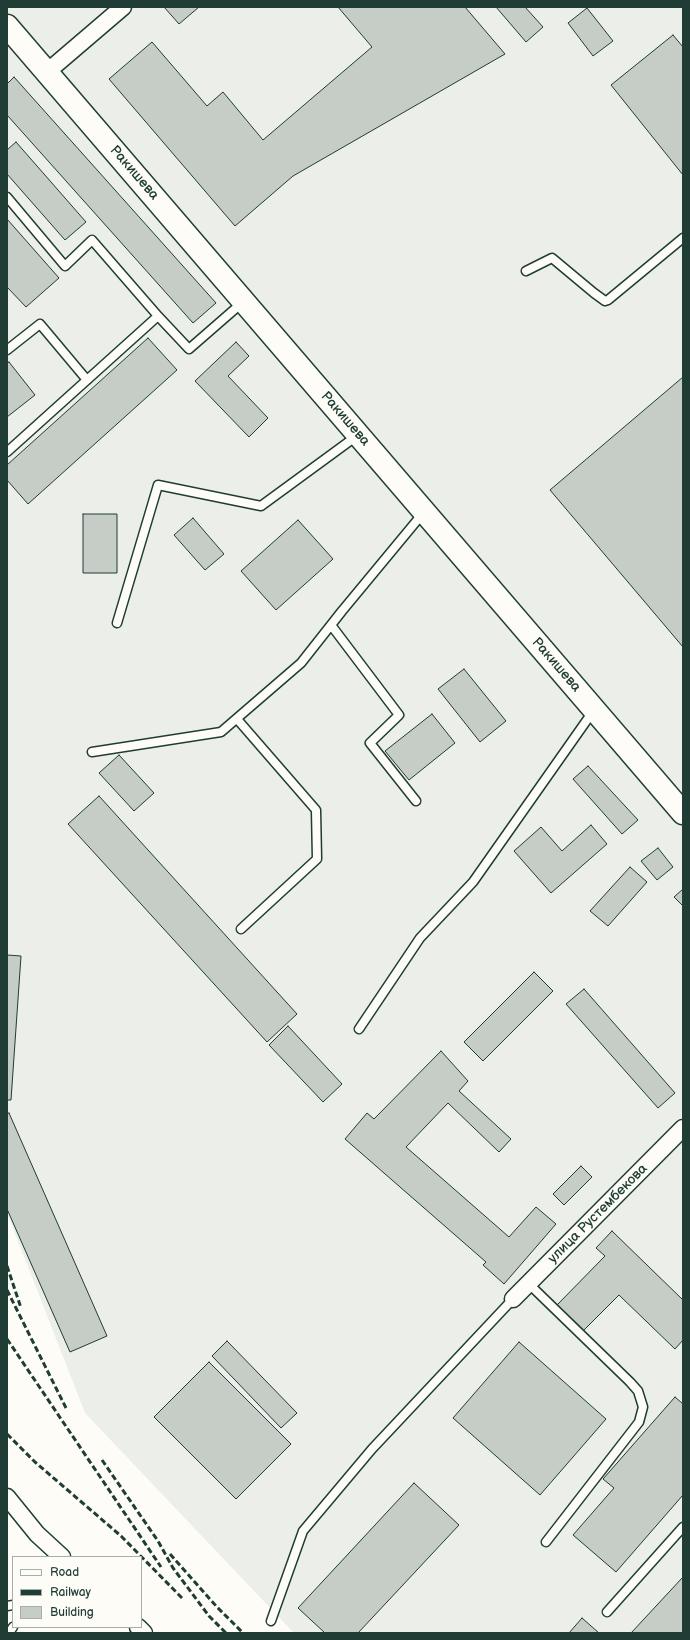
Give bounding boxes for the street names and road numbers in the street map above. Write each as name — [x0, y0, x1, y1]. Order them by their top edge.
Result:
street label: Ракишева — [106, 142, 162, 204]
street label: Ракишева — [317, 388, 373, 450]
street label: Ракишева — [528, 634, 584, 696]
street label: улица Рустембекова — [545, 1161, 651, 1267]

